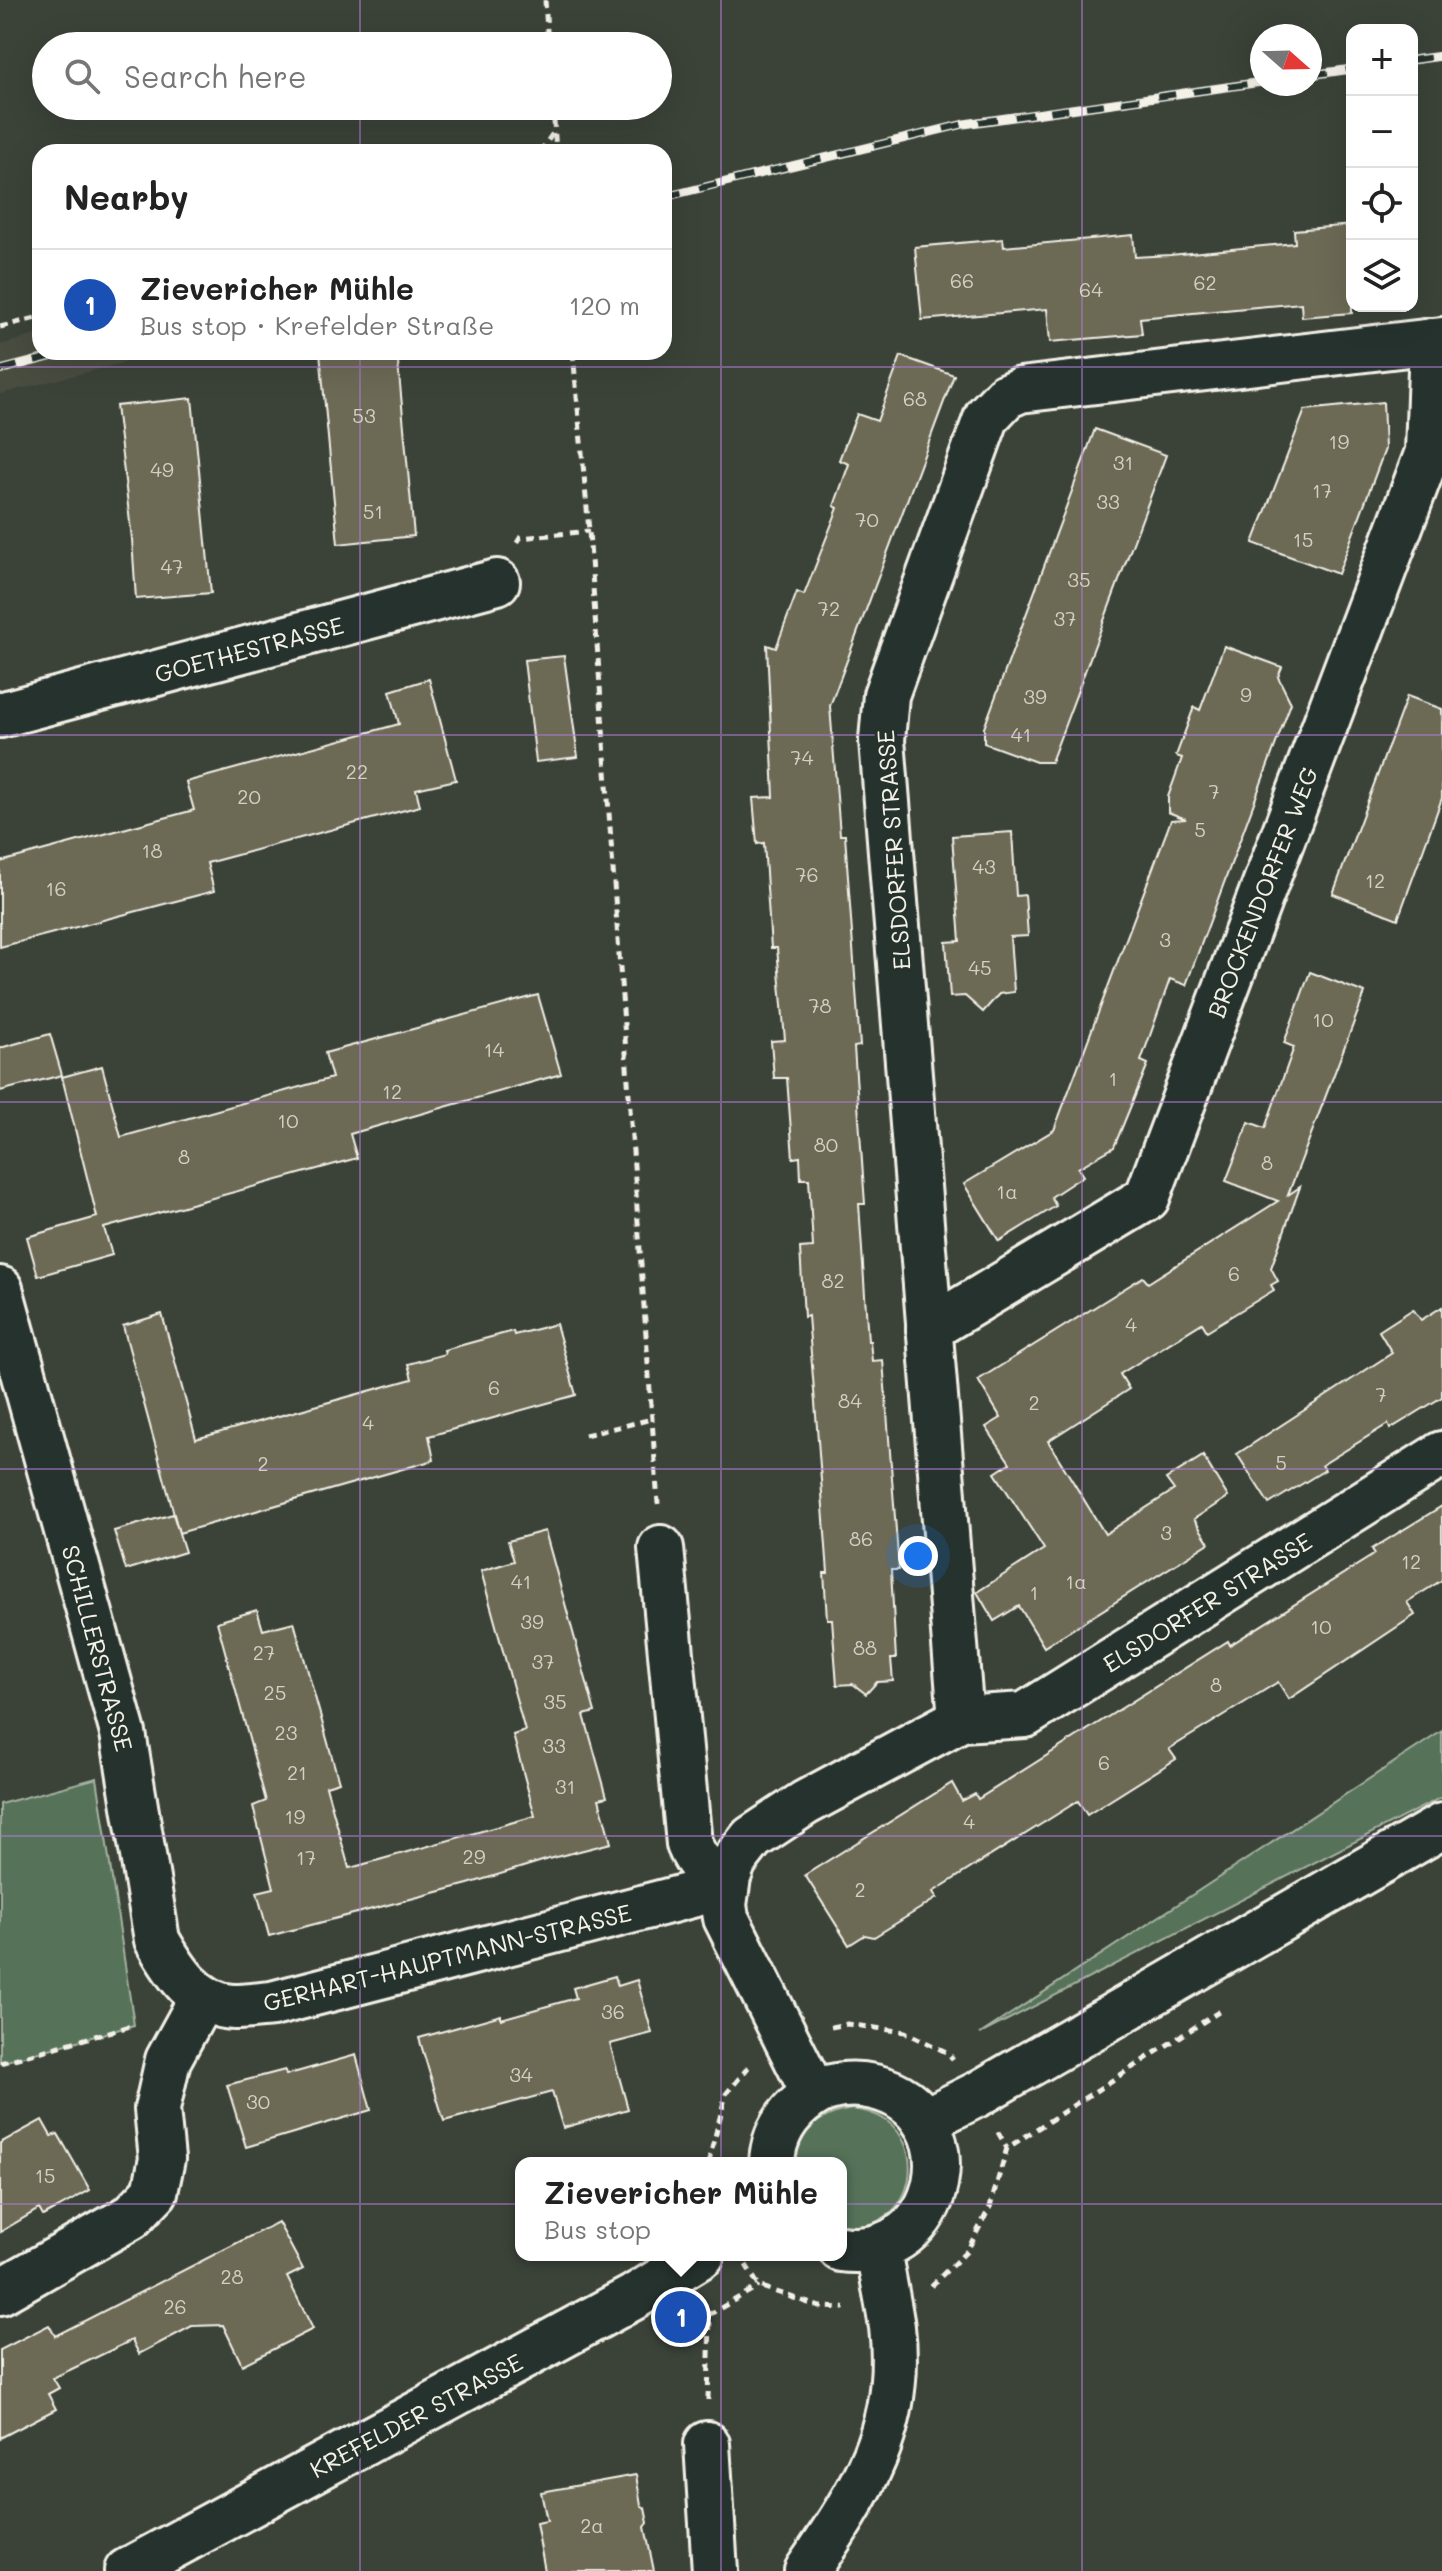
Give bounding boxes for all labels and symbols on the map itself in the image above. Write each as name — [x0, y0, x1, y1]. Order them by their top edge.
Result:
north arrow — [1250, 24, 1322, 96]
house number: 66 — [950, 267, 974, 293]
house number: 62 — [1193, 269, 1217, 295]
house number: 64 — [1079, 276, 1103, 302]
house number: 68 — [903, 385, 927, 411]
house number: 53 — [352, 402, 376, 428]
house number: 19 — [1329, 428, 1350, 454]
house number: 31 — [1113, 449, 1133, 475]
house number: 49 — [150, 456, 174, 482]
house number: 17 — [1312, 477, 1332, 503]
house number: 33 — [1096, 488, 1120, 514]
house number: 51 — [363, 498, 383, 524]
house number: 70 — [855, 506, 879, 532]
house number: 15 — [1293, 526, 1313, 552]
house number: 47 — [161, 553, 183, 579]
house number: 35 — [1067, 566, 1091, 592]
house number: 72 — [818, 595, 840, 621]
house number: 37 — [1054, 605, 1076, 631]
street label: GOETHESTRASSE — [151, 609, 347, 689]
house number: 9 — [1240, 681, 1252, 707]
house number: 39 — [1023, 683, 1047, 709]
house number: 41 — [1011, 721, 1031, 747]
street label: ELSDORFER STRASSE — [869, 729, 917, 971]
house number: 74 — [791, 744, 814, 770]
house number: 22 — [346, 758, 368, 784]
street label: BROCKENDORFER WEG — [1200, 762, 1324, 1022]
house number: 7 — [1208, 778, 1220, 804]
house number: 20 — [237, 783, 261, 809]
house number: 5 — [1194, 816, 1206, 842]
house number: 18 — [141, 837, 163, 863]
house number: 43 — [972, 853, 996, 879]
house number: 76 — [795, 861, 819, 887]
house number: 12 — [1365, 867, 1385, 893]
house number: 16 — [45, 875, 67, 901]
house number: 3 — [1159, 926, 1171, 952]
house number: 45 — [968, 954, 992, 980]
house number: 78 — [808, 992, 832, 1018]
house number: 10 — [1312, 1006, 1334, 1032]
house number: 14 — [484, 1036, 505, 1062]
house number: 1 — [1109, 1065, 1117, 1091]
house number: 12 — [382, 1078, 402, 1104]
house number: 10 — [277, 1107, 299, 1133]
house number: 80 — [814, 1131, 838, 1157]
house number: 8 — [178, 1143, 190, 1169]
house number: 8 — [1261, 1149, 1273, 1175]
house number: 1a — [996, 1178, 1018, 1204]
house number: 6 — [1228, 1260, 1240, 1286]
house number: 82 — [821, 1267, 845, 1293]
house number: 4 — [1125, 1311, 1137, 1337]
house number: 6 — [488, 1374, 500, 1400]
house number: 7 — [1375, 1381, 1387, 1407]
house number: 84 — [838, 1387, 862, 1413]
house number: 2 — [1028, 1389, 1040, 1415]
house number: 4 — [362, 1409, 374, 1435]
house number: 5 — [1275, 1449, 1287, 1475]
house number: 2 — [257, 1450, 269, 1476]
house number: 3 — [1160, 1519, 1172, 1545]
house number: 86 — [849, 1525, 873, 1551]
street label: ELSDORFER STRASSE — [1097, 1525, 1317, 1679]
your location — [898, 1536, 938, 1576]
street label: SCHILLERSTRASSE — [56, 1541, 140, 1755]
house number: 12 — [1401, 1548, 1421, 1574]
house number: 41 — [511, 1568, 531, 1594]
house number: 1a — [1065, 1568, 1087, 1594]
house number: 1 — [1030, 1579, 1038, 1605]
house number: 39 — [520, 1608, 544, 1634]
house number: 10 — [1310, 1613, 1332, 1639]
house number: 88 — [853, 1634, 877, 1660]
house number: 27 — [253, 1639, 275, 1665]
house number: 37 — [532, 1648, 554, 1674]
house number: 8 — [1210, 1671, 1222, 1697]
house number: 25 — [264, 1679, 286, 1705]
house number: 35 — [543, 1688, 567, 1714]
house number: 23 — [275, 1719, 297, 1745]
house number: 33 — [542, 1732, 566, 1758]
house number: 6 — [1098, 1749, 1110, 1775]
house number: 21 — [287, 1759, 307, 1785]
house number: 31 — [555, 1773, 575, 1799]
house number: 19 — [285, 1803, 306, 1829]
house number: 4 — [963, 1808, 975, 1834]
house number: 29 — [463, 1843, 486, 1869]
house number: 17 — [296, 1844, 316, 1870]
house number: 2 — [854, 1876, 866, 1902]
street label: GERHART-HAUPTMANN-STRASSE — [260, 1896, 634, 2018]
house number: 36 — [601, 1998, 625, 2024]
house number: 34 — [509, 2061, 533, 2087]
house number: 30 — [246, 2088, 270, 2114]
house number: 15 — [35, 2162, 55, 2188]
house number: 28 — [220, 2263, 244, 2289]
pin: 1 — [655, 2287, 707, 2347]
house number: 26 — [163, 2293, 187, 2319]
street label: KREFELDER STRASSE — [304, 2346, 528, 2484]
house number: 2a — [580, 2512, 604, 2538]

